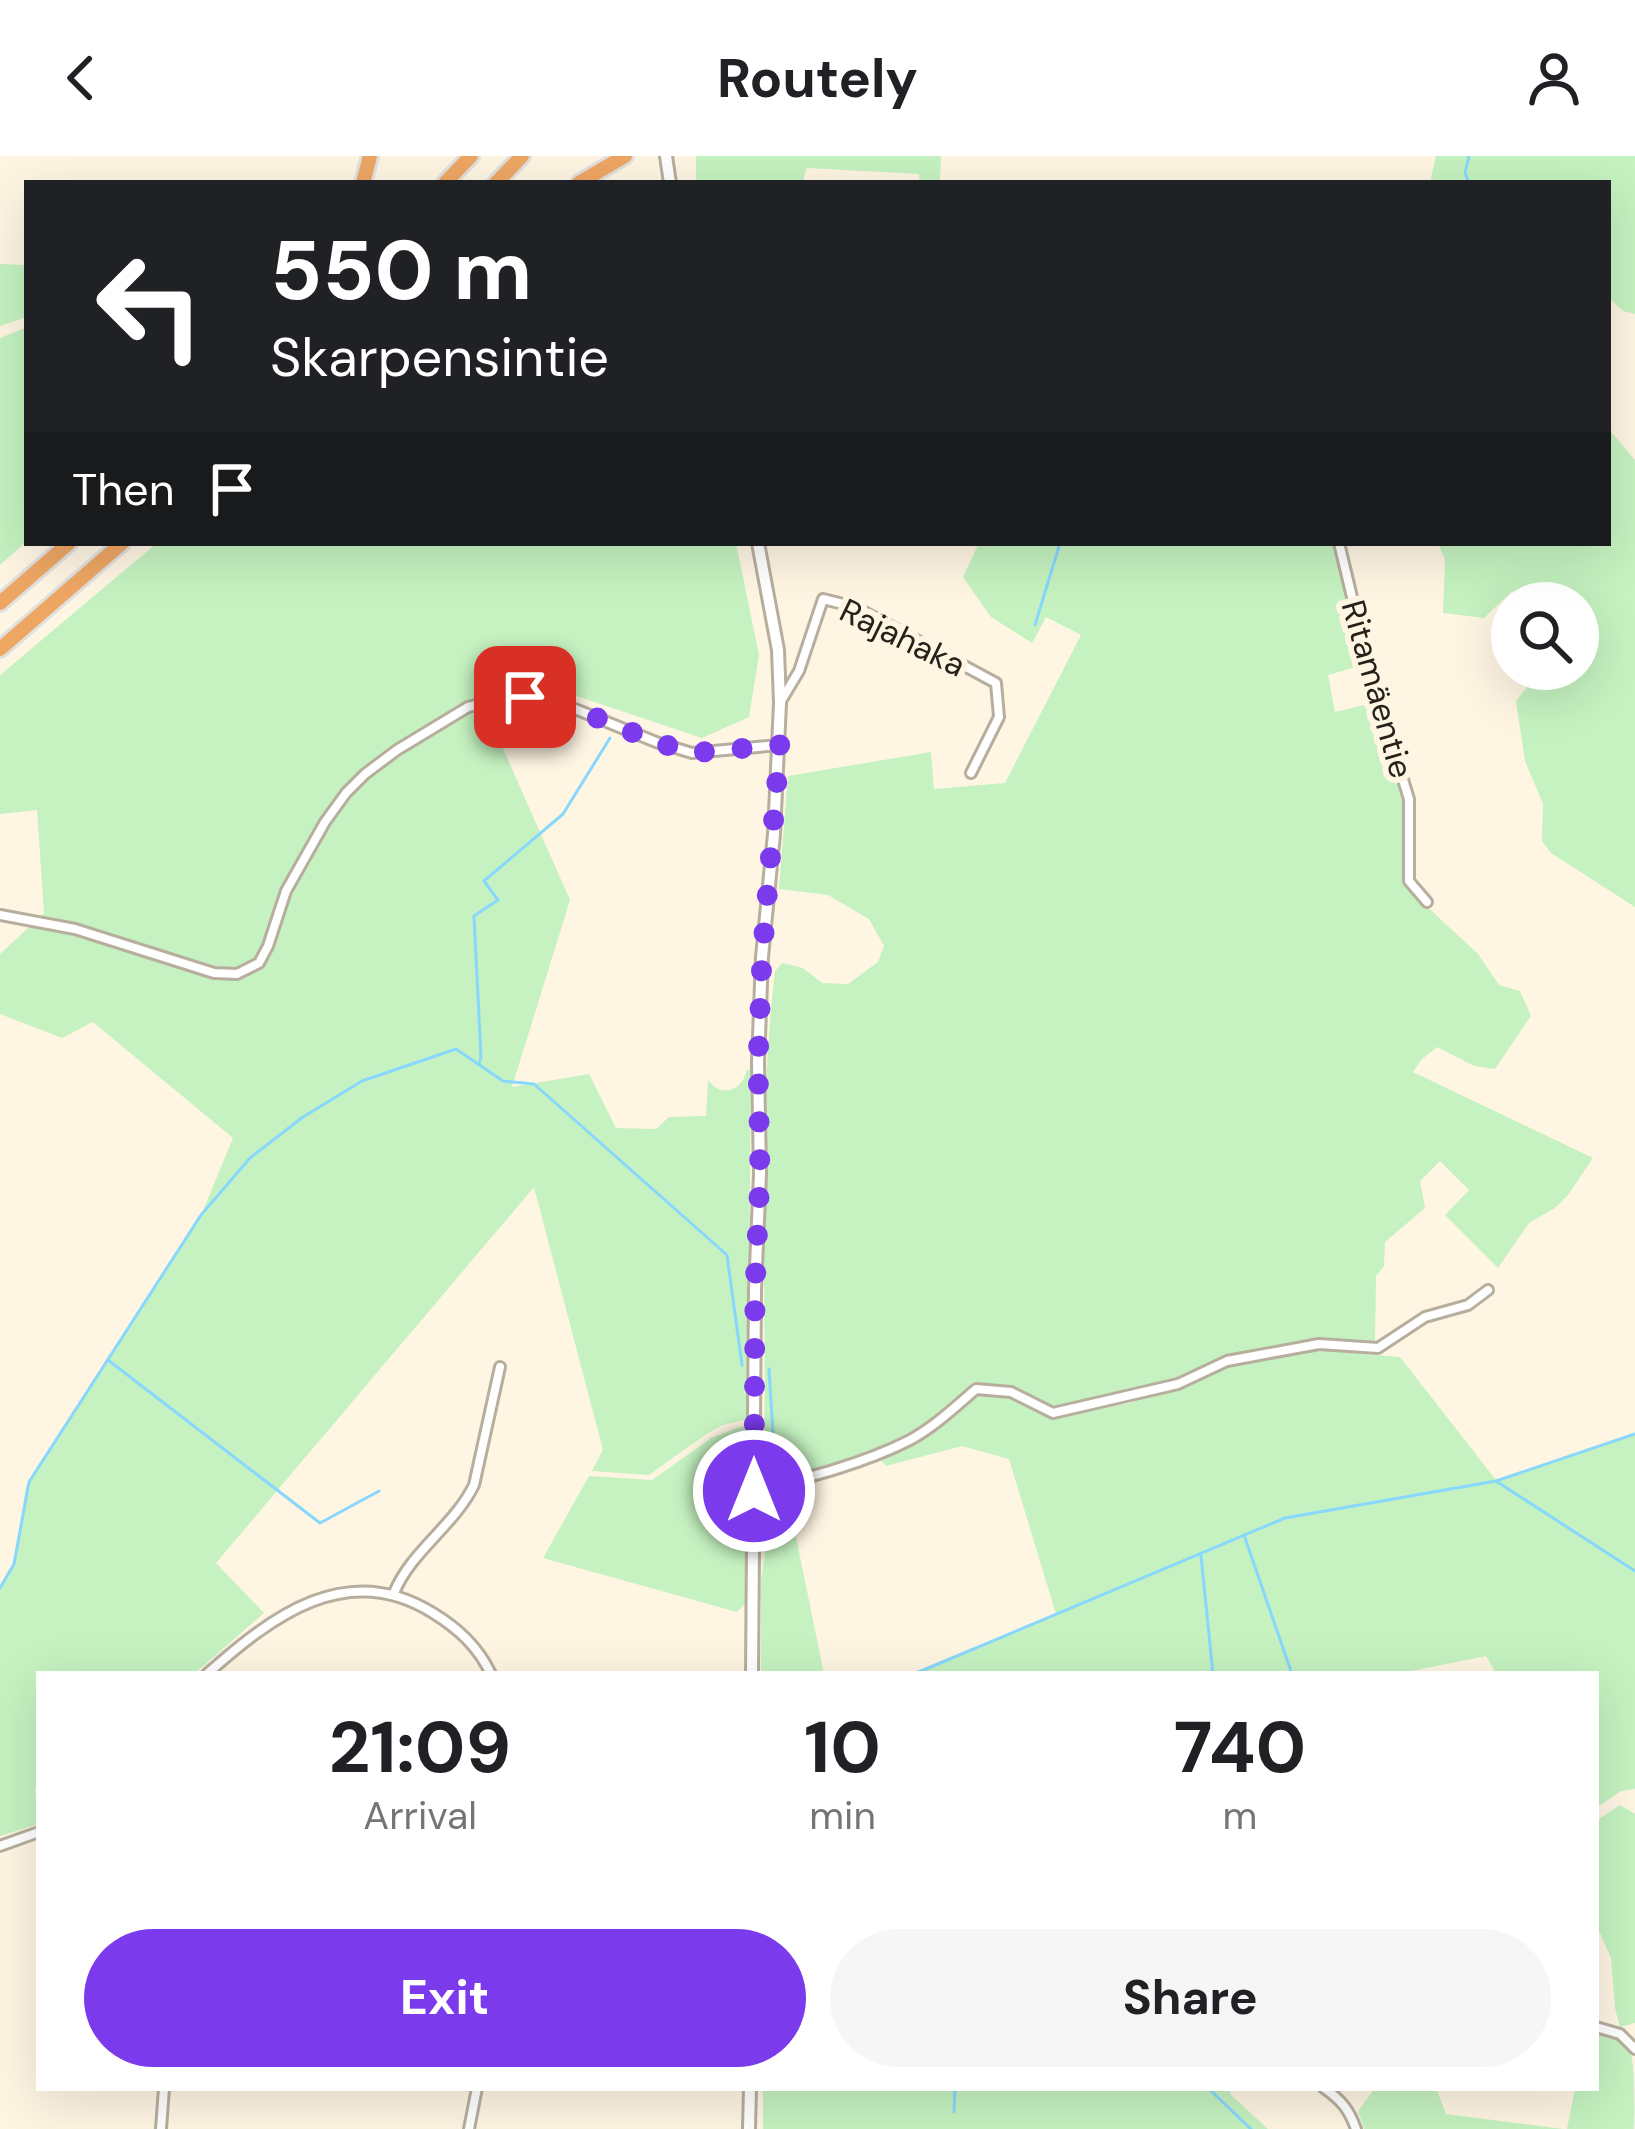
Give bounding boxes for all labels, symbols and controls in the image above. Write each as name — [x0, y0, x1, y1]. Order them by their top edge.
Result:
text: Routely — [717, 43, 918, 114]
icon: back — [48, 45, 114, 111]
icon: person — [1521, 45, 1587, 111]
text: 550 m — [270, 216, 532, 325]
icon: left — [72, 228, 228, 384]
text: Skarpensintie — [270, 322, 609, 393]
icon: arrive — [199, 456, 265, 522]
text: Then — [72, 460, 175, 519]
map controls — [1491, 582, 1599, 690]
button: search — [1491, 582, 1599, 690]
street label: Rajahaka — [833, 589, 973, 686]
street label: Ritamäentie — [1332, 595, 1423, 783]
pin — [474, 646, 576, 748]
icon: arrive — [492, 664, 558, 730]
position arrow — [691, 1428, 817, 1554]
text: 21:09 — [329, 1701, 511, 1794]
text: 10 — [804, 1701, 881, 1794]
text: 740 — [1174, 1701, 1306, 1794]
text: Arrival — [363, 1790, 477, 1841]
text: min — [809, 1790, 876, 1841]
text: m — [1223, 1790, 1257, 1841]
button: Exit — [84, 1929, 806, 2067]
button: Share — [830, 1929, 1551, 2067]

